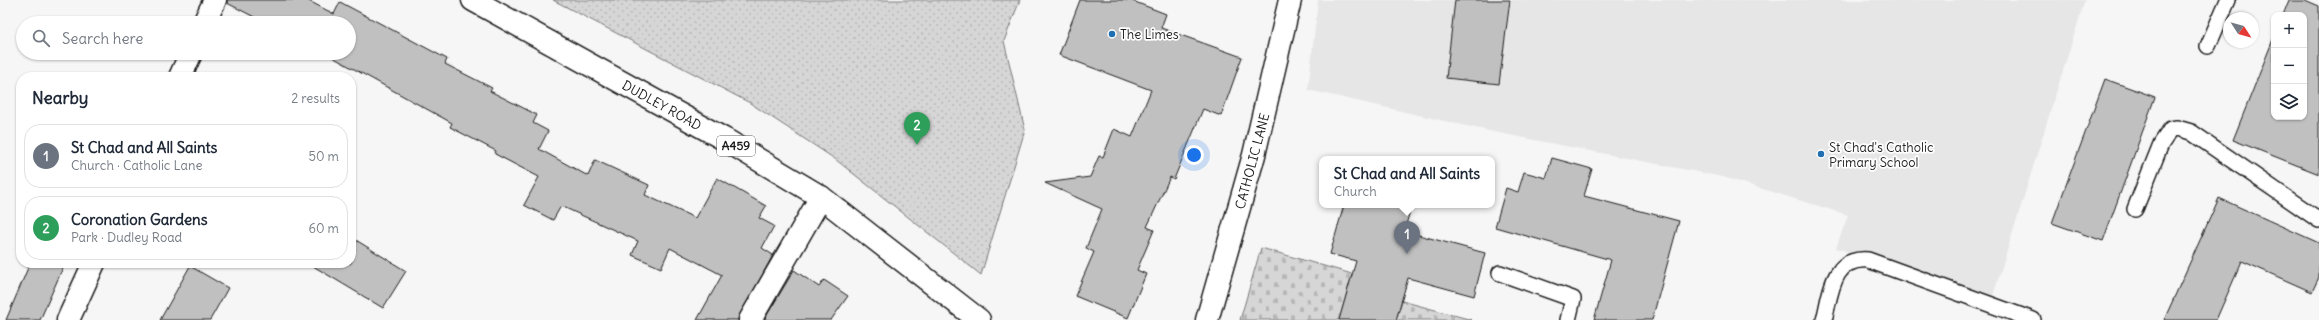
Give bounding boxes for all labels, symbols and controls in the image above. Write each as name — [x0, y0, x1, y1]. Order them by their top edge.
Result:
north arrow — [2223, 12, 2259, 48]
map controls — [2271, 12, 2307, 120]
button: + — [2271, 12, 2307, 48]
search box — [16, 16, 356, 60]
place label: The Limes — [1120, 26, 1179, 43]
icon: search — [30, 27, 52, 49]
text: Search here — [62, 29, 143, 48]
marker: The Limes — [1107, 29, 1117, 39]
button: − — [2271, 48, 2307, 84]
street label: DUDLEY ROAD — [619, 77, 704, 134]
button: layers — [2271, 84, 2307, 120]
text: Nearby — [32, 87, 88, 109]
text: 2 results — [291, 90, 340, 107]
street label: CATHOLIC LANE — [1231, 111, 1274, 211]
pin: 2 — [904, 112, 930, 145]
road number: A459 — [717, 136, 755, 156]
text: St Chad and All Saints — [71, 138, 217, 157]
place label: St Chad's Catholic Primary School — [1829, 139, 1934, 171]
your location — [1184, 145, 1204, 165]
text: 1 — [43, 148, 49, 165]
text: 50 m — [308, 148, 339, 165]
marker: St Chad's Catholic Primary School — [1816, 149, 1826, 159]
popup — [1319, 156, 1495, 208]
text: Church · Catholic Lane — [71, 157, 203, 174]
text: St Chad and All Saints — [1334, 164, 1480, 183]
text: Church — [1334, 183, 1377, 200]
text: Coronation Gardens — [71, 210, 208, 229]
text: 2 — [42, 220, 50, 237]
text: 60 m — [308, 220, 339, 237]
pin: 1 — [1394, 221, 1420, 254]
text: Park · Dudley Road — [71, 229, 182, 246]

